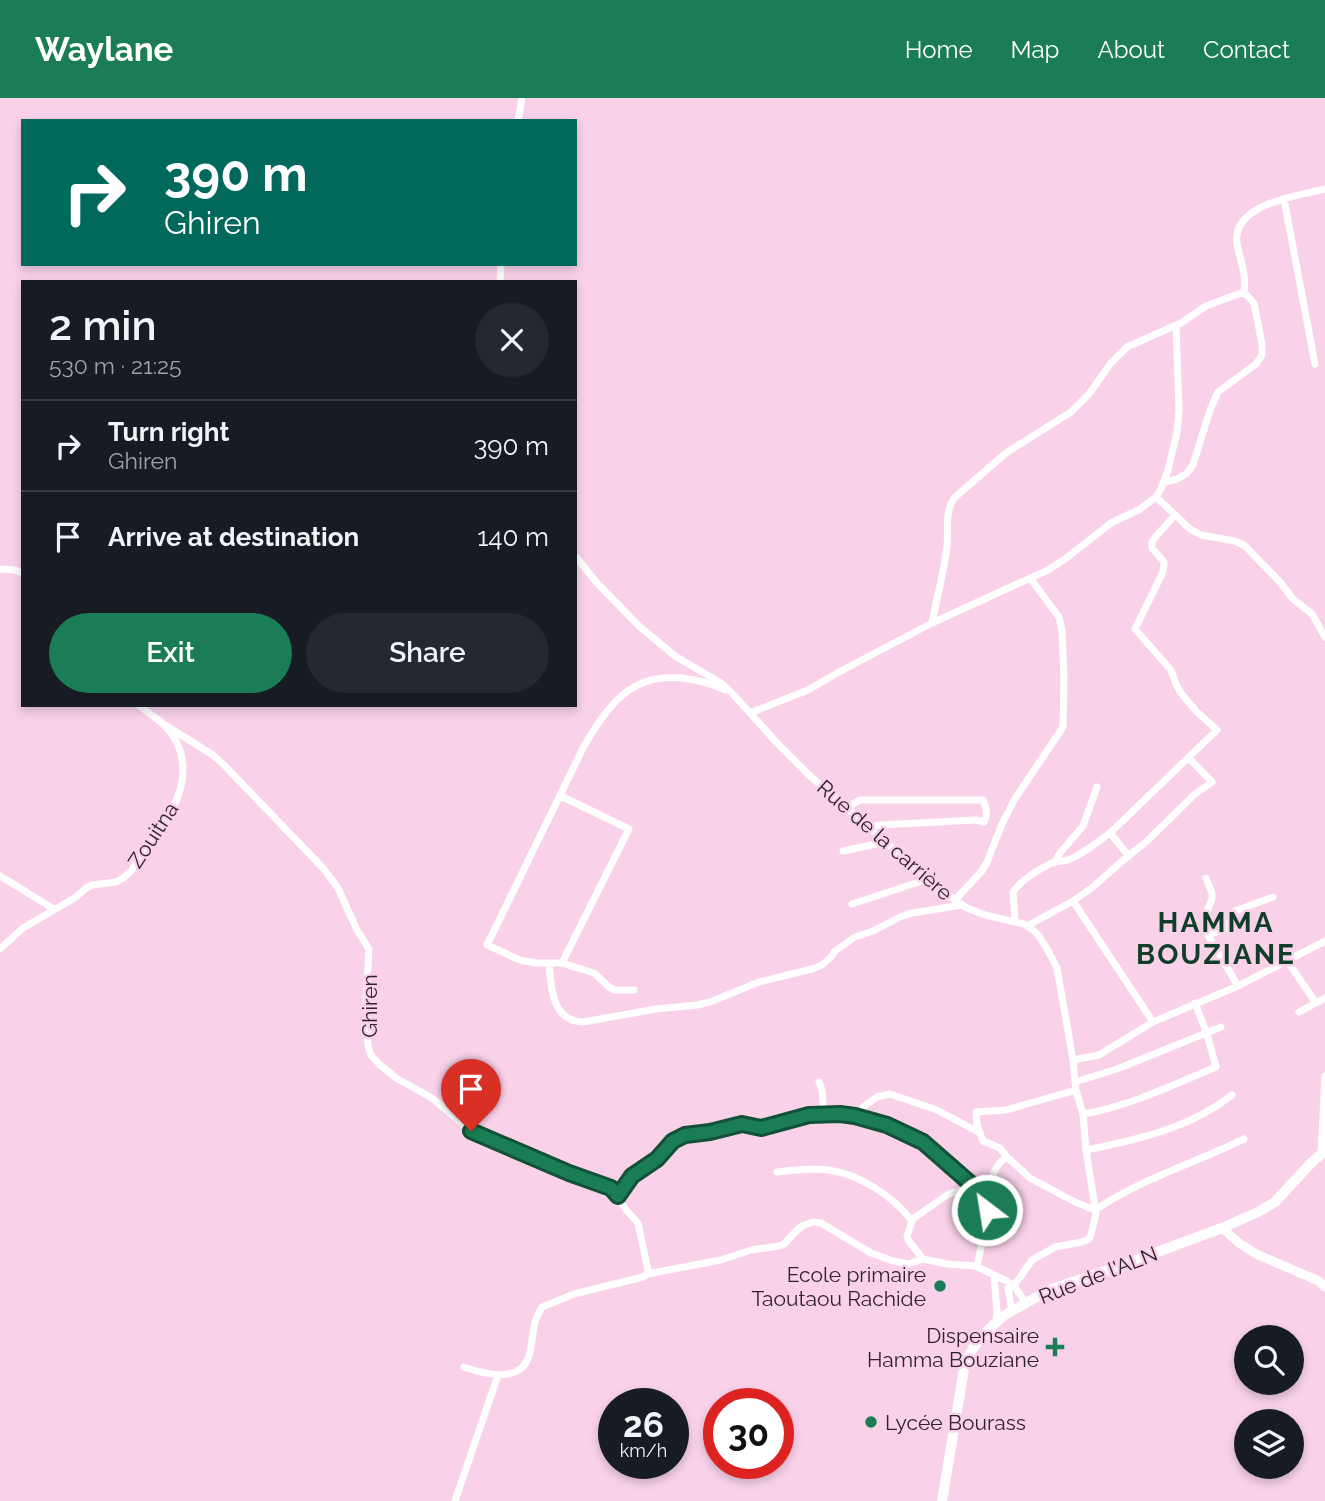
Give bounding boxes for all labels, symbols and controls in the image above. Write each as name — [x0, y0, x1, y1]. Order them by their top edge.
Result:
text: Waylane — [35, 30, 173, 69]
text: Home — [905, 35, 973, 64]
text: Map — [1011, 35, 1059, 64]
text: About — [1097, 35, 1165, 64]
text: Contact — [1203, 35, 1290, 64]
text: 390 m — [164, 145, 308, 202]
icon: right — [49, 147, 140, 238]
text: Ghiren — [164, 204, 261, 241]
text: 2 min — [49, 301, 157, 350]
button: close — [475, 303, 549, 377]
text: 530 m · 21:25 — [49, 352, 182, 379]
text: Turn right — [108, 417, 229, 447]
icon: right — [49, 427, 87, 465]
text: 390 m — [473, 431, 549, 461]
text: Ghiren — [108, 447, 178, 474]
icon: arrive — [49, 518, 87, 556]
text: Arrive at destination — [108, 522, 359, 552]
text: 140 m — [477, 522, 549, 552]
button: Exit — [49, 613, 292, 693]
button: Share — [306, 613, 549, 693]
street label: Rue de la carrière — [812, 774, 958, 906]
street label: Zouitna — [123, 798, 183, 872]
district label: HAMMA BOUZIANE — [1136, 906, 1296, 971]
street label: Ghiren — [357, 974, 382, 1038]
pin — [441, 1059, 501, 1131]
icon: arrive — [452, 1070, 490, 1108]
position arrow — [950, 1173, 1024, 1247]
street label: Rue de l'ALN — [1035, 1241, 1161, 1309]
place label: Ecole primaire Taoutaou Rachide — [751, 1262, 926, 1311]
marker: Ecole primaire Taoutaou Rachide — [932, 1278, 948, 1294]
place label: Dispensaire Hamma Bouziane — [867, 1323, 1039, 1372]
map controls — [1234, 1325, 1304, 1479]
button: search — [1234, 1325, 1304, 1395]
marker: Dispensaire Hamma Bouziane — [1045, 1337, 1065, 1357]
speed limit sign: 30 — [703, 1388, 794, 1479]
text: 26 — [623, 1404, 664, 1445]
button: layers — [1234, 1409, 1304, 1479]
place label: Lycée Bourass — [885, 1410, 1026, 1435]
marker: Lycée Bourass — [863, 1414, 879, 1430]
text: km/h — [620, 1440, 667, 1461]

